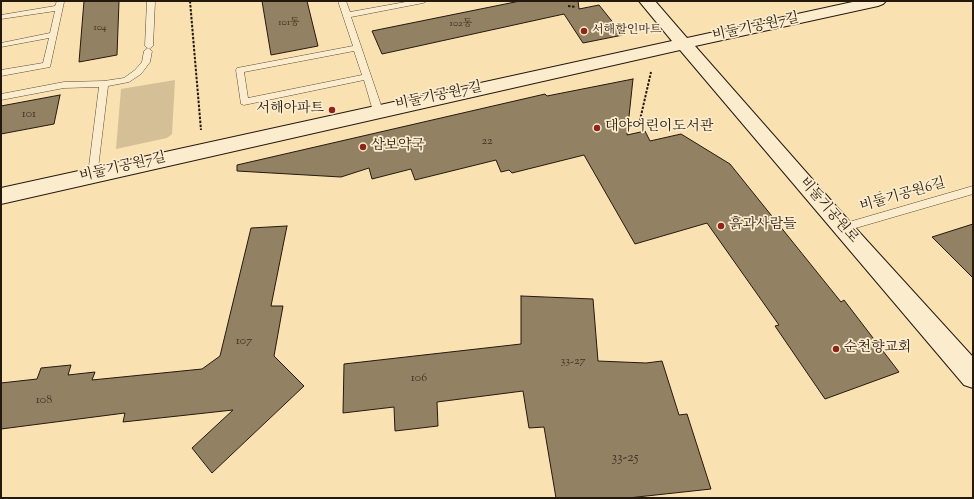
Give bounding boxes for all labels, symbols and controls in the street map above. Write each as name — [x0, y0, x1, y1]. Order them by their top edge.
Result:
street label: 비둘기공원7길 — [711, 11, 801, 45]
house number: 101동 — [278, 17, 300, 29]
house number: 102동 — [450, 18, 472, 30]
house number: 104 — [93, 22, 107, 34]
place label: 서해할인마트 — [592, 24, 662, 38]
marker: 서해할인마트 — [579, 26, 589, 36]
street label: 비둘기공원7길 — [394, 80, 484, 114]
place label: 서해아파트 — [256, 102, 324, 118]
marker: 서해아파트 — [327, 105, 337, 115]
house number: 101 — [22, 108, 36, 122]
place label: 대야어린이도서관 — [605, 120, 713, 136]
marker: 대야어린이도서관 — [592, 123, 602, 133]
house number: 22 — [481, 135, 493, 149]
place label: 삼보약국 — [371, 139, 425, 155]
marker: 삼보약국 — [358, 142, 368, 152]
street label: 비둘기공원7길 — [78, 150, 168, 186]
street label: 비둘기공원로 — [795, 175, 861, 247]
street label: 비둘기공원6길 — [858, 176, 948, 216]
place label: 흙과사람들 — [729, 218, 797, 234]
marker: 흙과사람들 — [716, 221, 726, 231]
house number: 107 — [236, 335, 252, 349]
place label: 순천향교회 — [844, 341, 912, 357]
marker: 순천향교회 — [831, 344, 841, 354]
house number: 33-27 — [560, 355, 586, 369]
house number: 106 — [411, 372, 427, 386]
house number: 108 — [36, 394, 52, 408]
house number: 33-25 — [611, 451, 639, 467]

